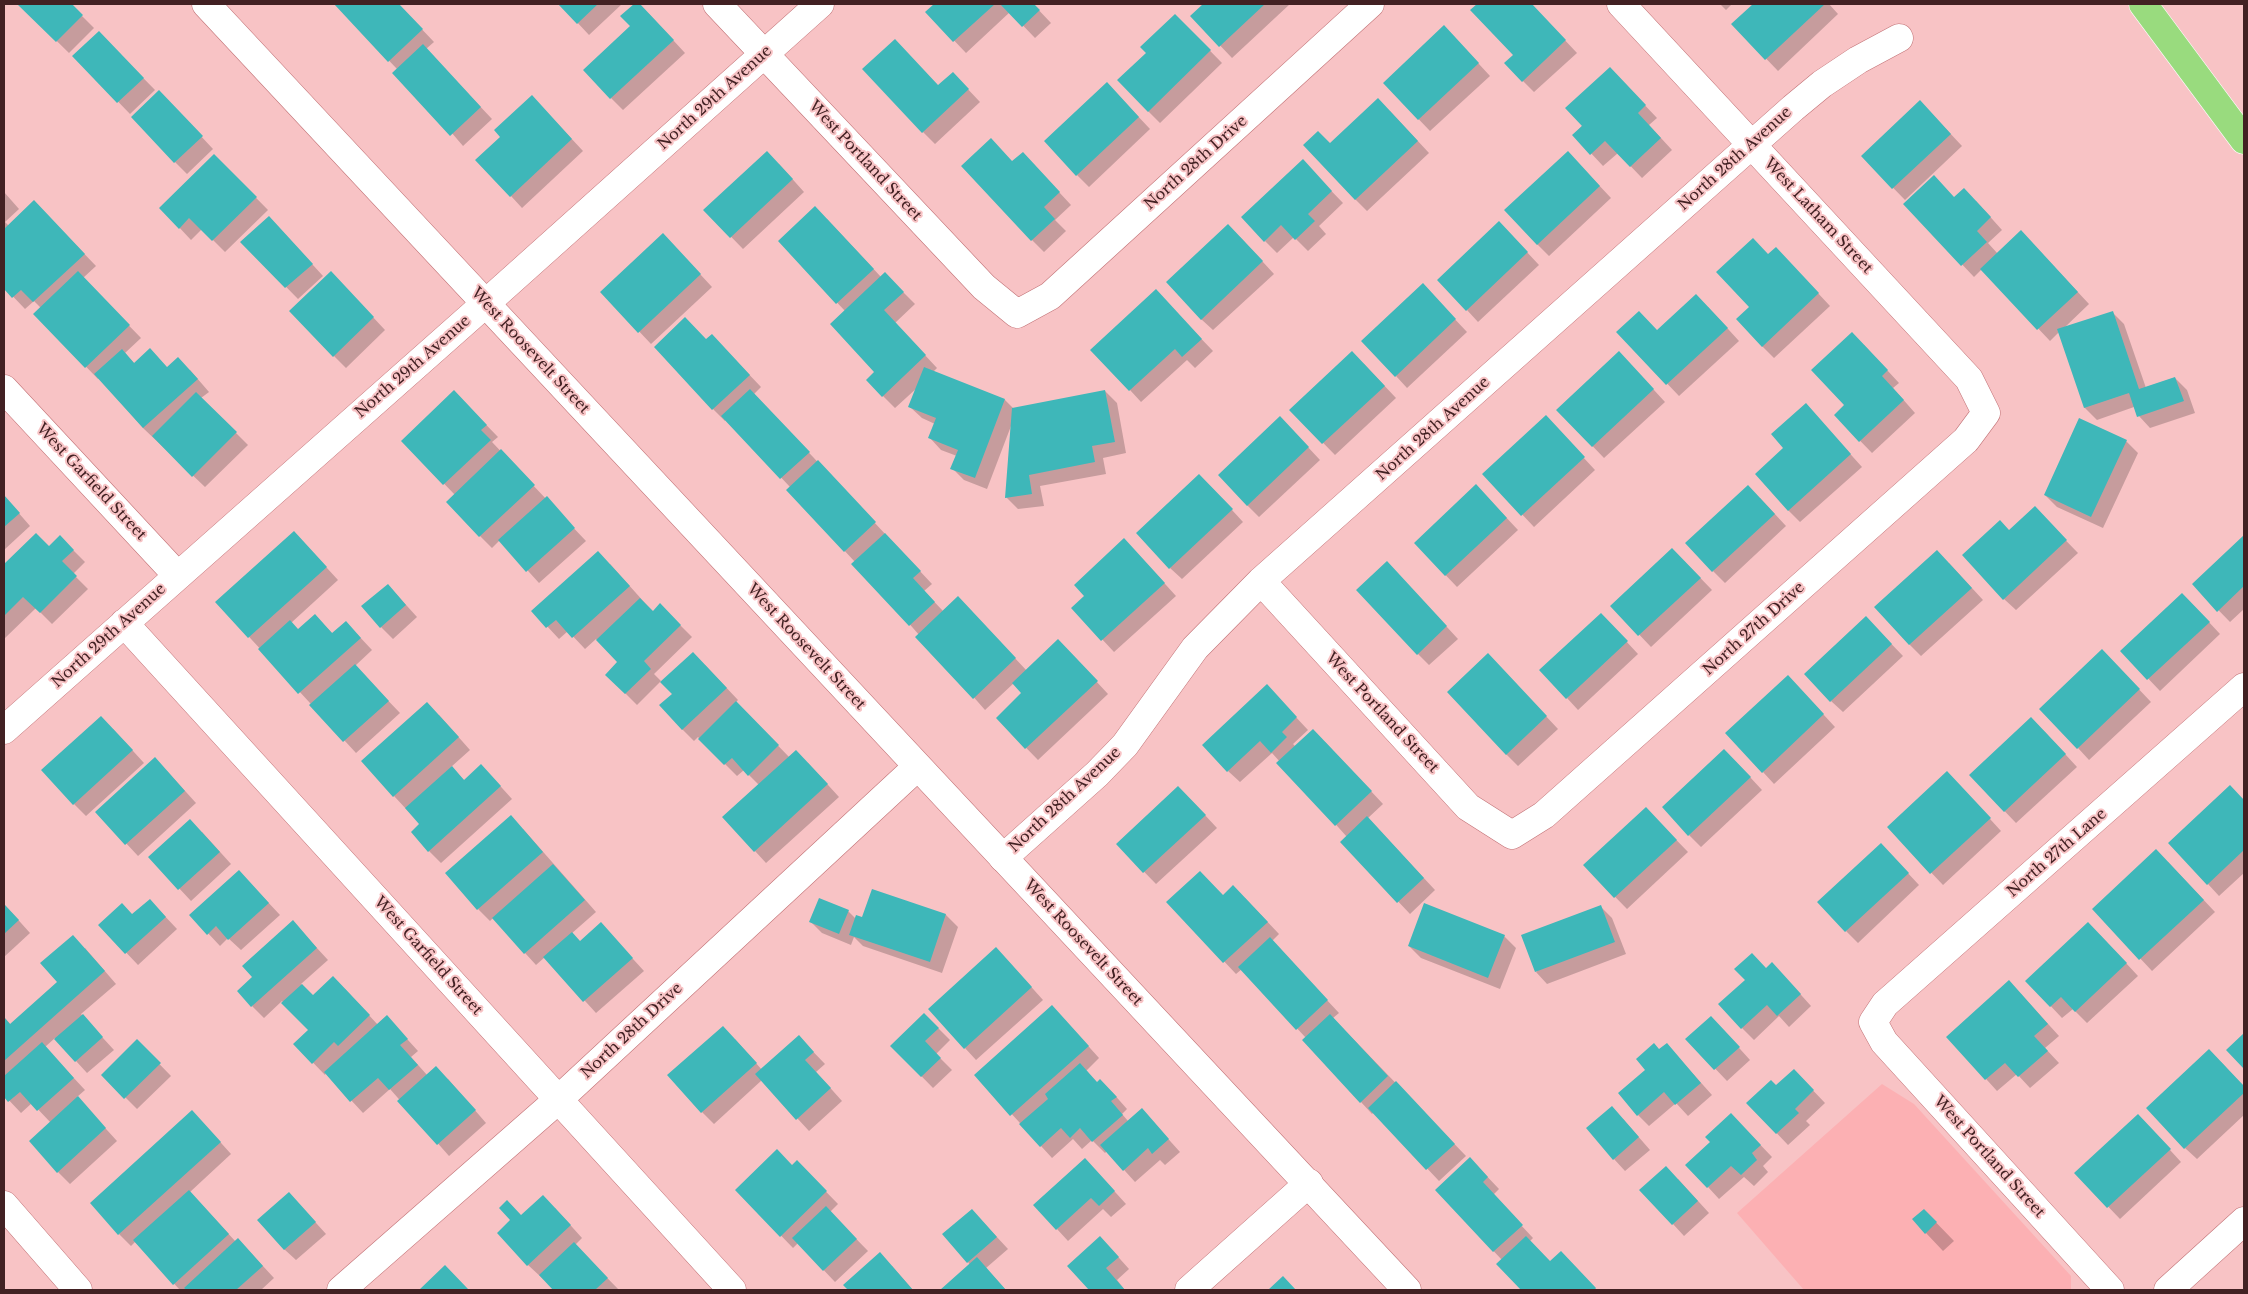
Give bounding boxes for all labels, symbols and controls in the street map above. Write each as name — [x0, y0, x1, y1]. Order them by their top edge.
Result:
street label: North 29th Avenue — [654, 42, 776, 154]
street label: West Portland Street — [805, 97, 925, 225]
street label: North 28th Avenue — [1675, 103, 1795, 215]
street label: North 28th Drive — [1141, 112, 1251, 214]
street label: West Latham Street — [1760, 155, 1876, 277]
street label: West Roosevelt Street — [467, 284, 593, 418]
street label: North 29th Avenue — [352, 312, 474, 422]
street label: North 28th Avenue — [1373, 373, 1493, 485]
street label: West Garfield Street — [32, 420, 150, 544]
street label: North 27th Drive — [1700, 579, 1808, 679]
street label: North 29th Avenue — [48, 580, 170, 692]
street label: West Roosevelt Street — [743, 580, 869, 714]
street label: West Portland Street — [1322, 649, 1442, 777]
street label: North 28th Avenue — [1005, 744, 1125, 856]
street label: North 27th Lane — [2004, 805, 2110, 901]
street label: West Roosevelt Street — [1020, 876, 1146, 1010]
street label: West Garfield Street — [370, 893, 486, 1019]
street label: North 28th Drive — [578, 979, 686, 1083]
street label: West Portland Street — [1930, 1092, 2048, 1222]

